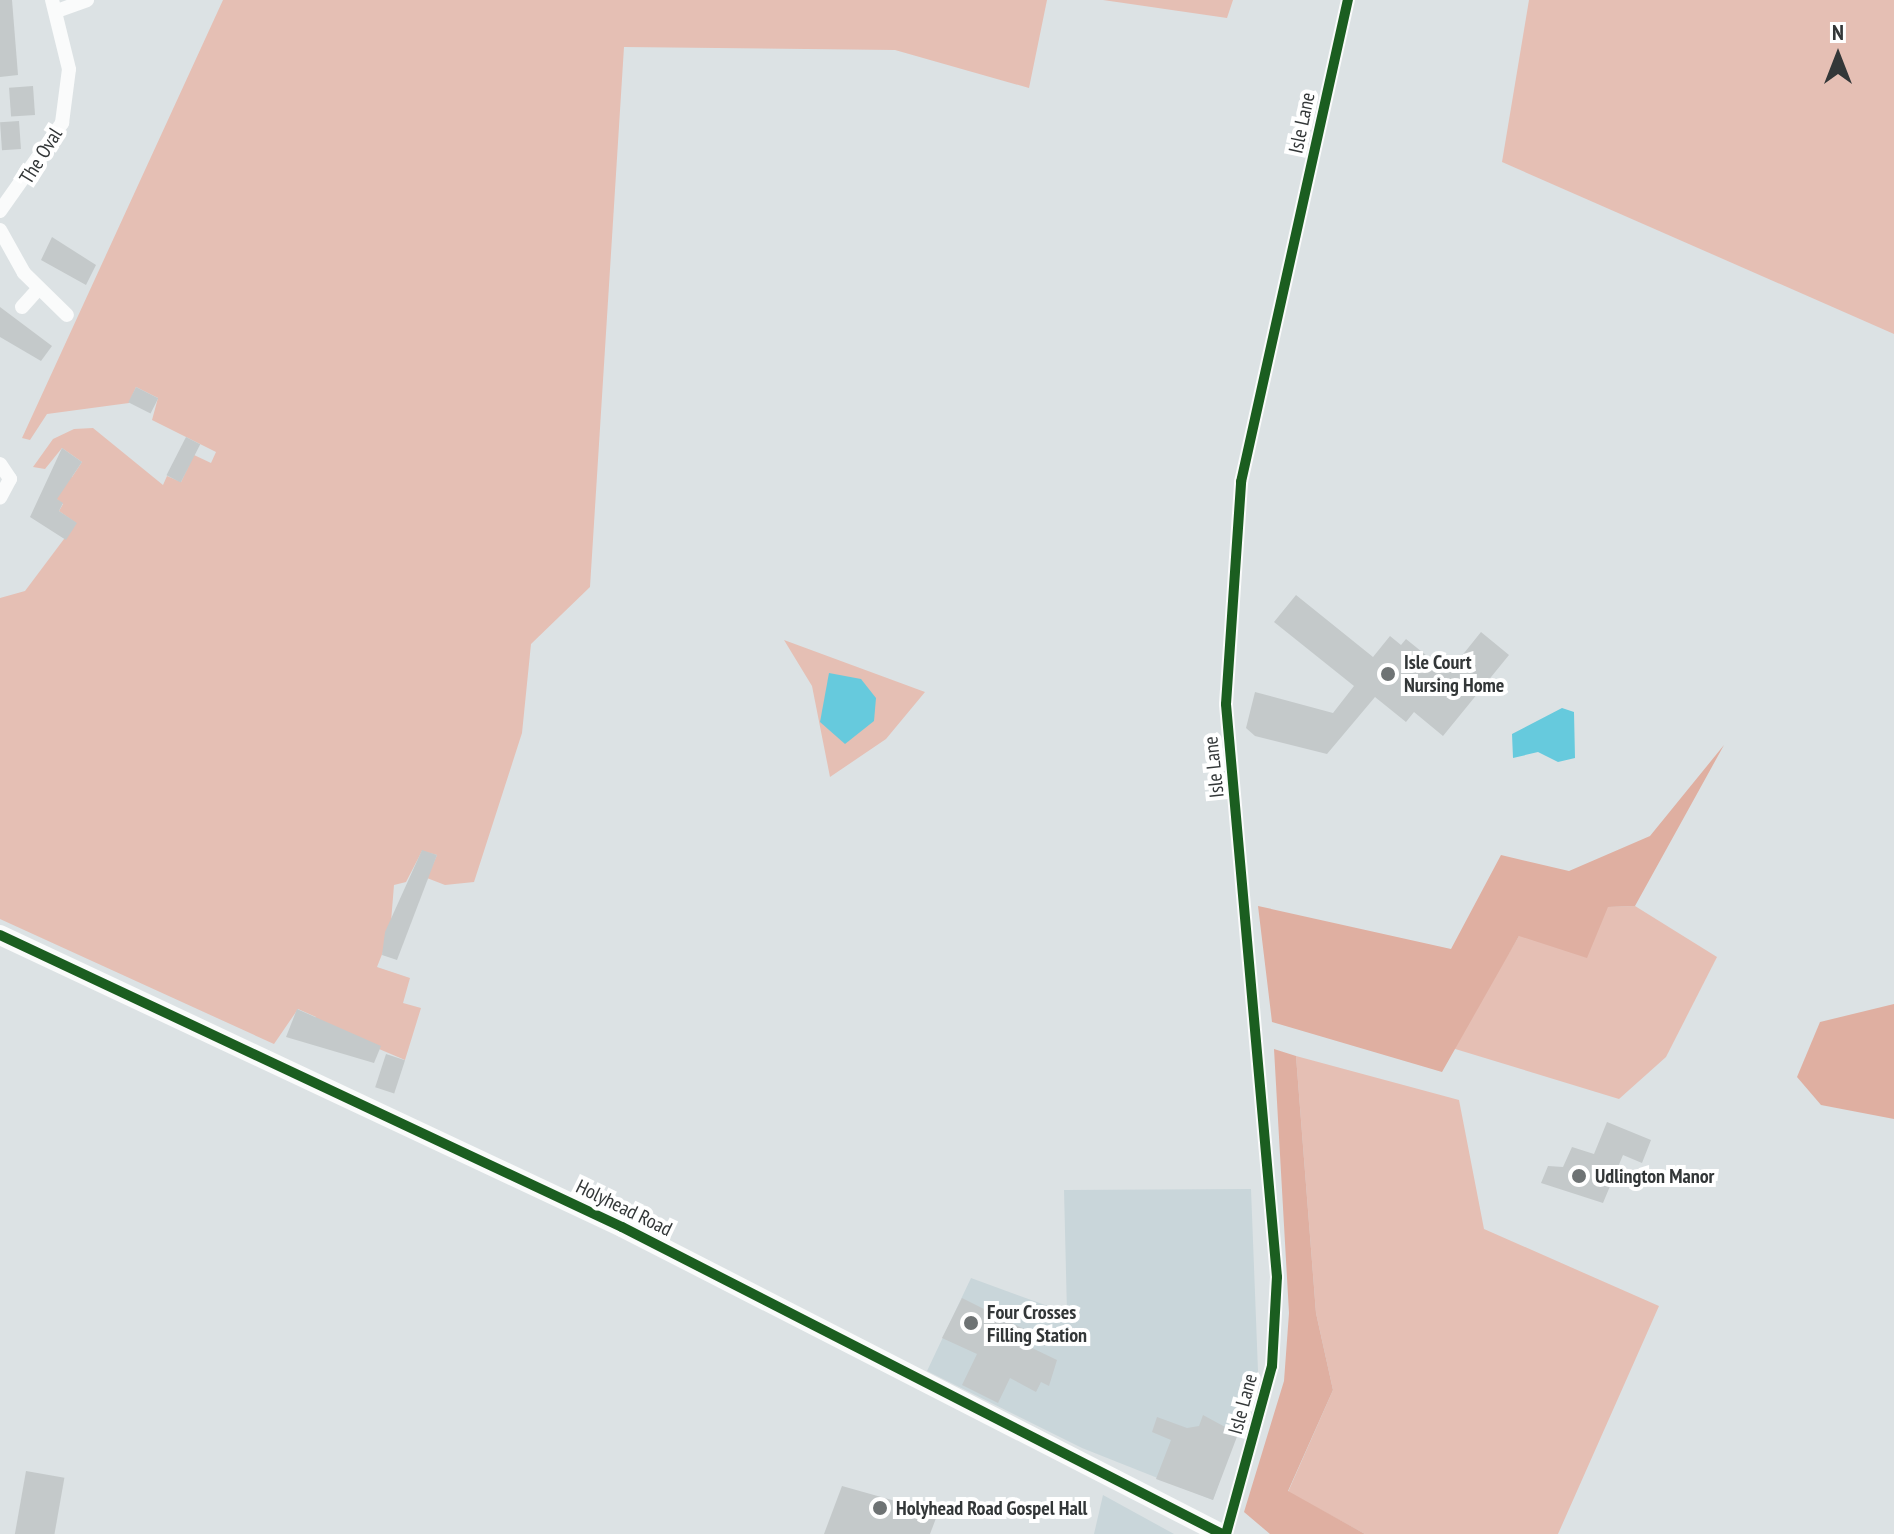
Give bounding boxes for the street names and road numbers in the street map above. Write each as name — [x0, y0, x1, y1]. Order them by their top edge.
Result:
street label: Isle Lane — [1284, 90, 1320, 156]
street label: The Oval — [15, 124, 67, 188]
street label: Isle Lane — [1199, 735, 1229, 799]
street label: Holyhead Road — [572, 1175, 676, 1241]
street label: Isle Lane — [1223, 1371, 1263, 1437]

